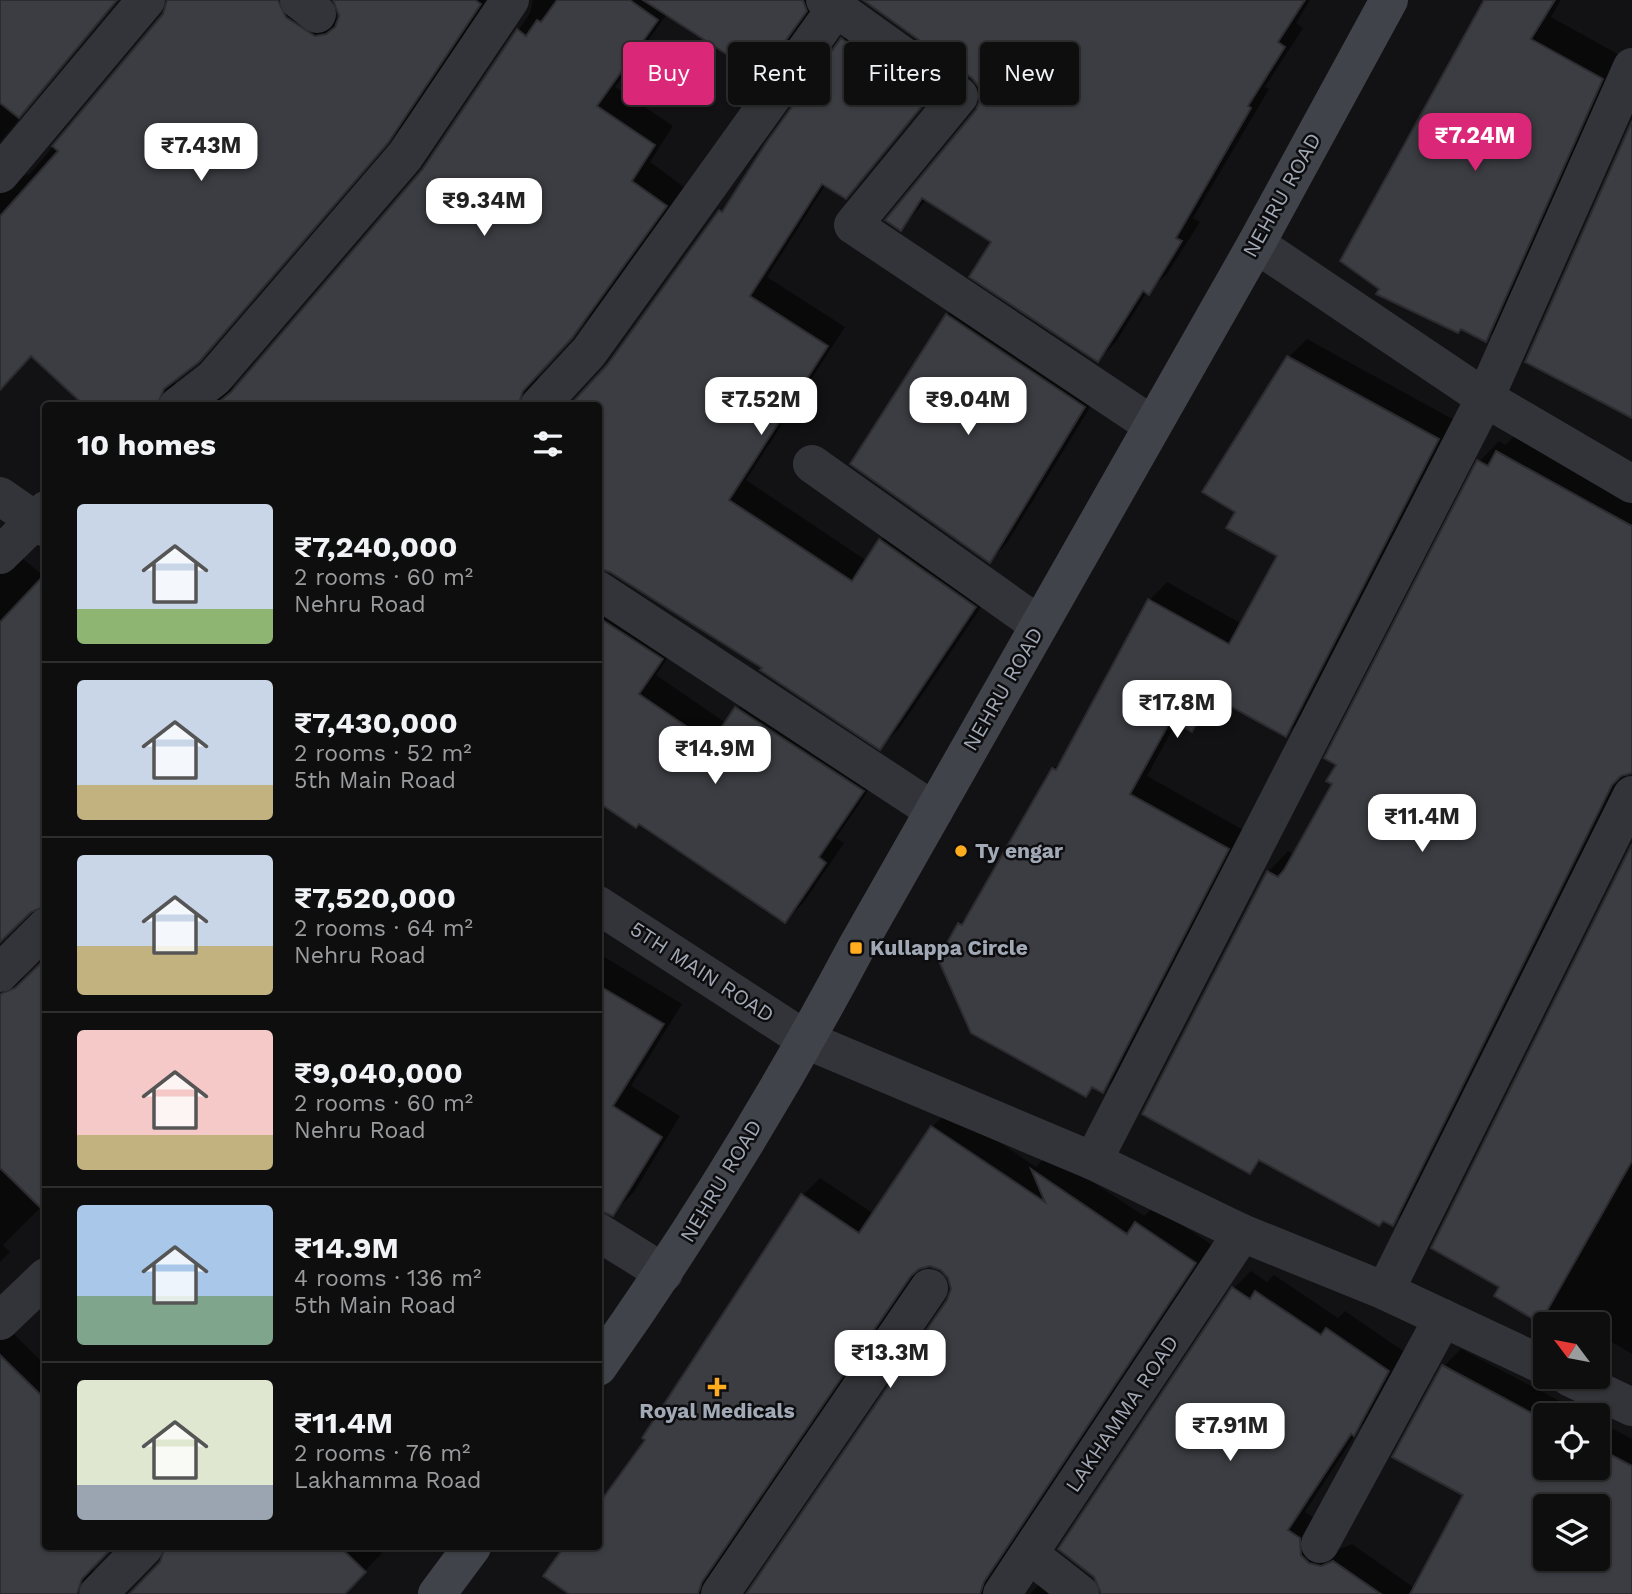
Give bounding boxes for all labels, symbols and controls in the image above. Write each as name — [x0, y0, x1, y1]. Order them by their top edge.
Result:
chip: Buy — [623, 42, 714, 105]
chip: Rent — [728, 42, 830, 105]
chip: Filters — [844, 42, 966, 105]
chip: New — [980, 42, 1079, 105]
pin: ₹7.24M — [1418, 114, 1532, 173]
text: ₹7.24M — [1435, 122, 1515, 149]
pin: ₹7.43M — [144, 124, 258, 183]
street label: NEHRU ROAD — [1237, 128, 1326, 261]
text: ₹7.43M — [160, 132, 242, 159]
pin: ₹9.34M — [427, 178, 541, 238]
text: ₹9.34M — [442, 187, 526, 214]
pin: ₹7.52M — [704, 378, 818, 437]
pin: ₹9.04M — [911, 378, 1025, 437]
text: ₹7.52M — [721, 386, 801, 413]
text: ₹9.04M — [926, 386, 1010, 413]
icon: filters — [529, 425, 567, 463]
text: 10 homes — [77, 427, 216, 462]
text: ₹7,240,000 — [294, 529, 458, 564]
icon: home — [133, 532, 217, 616]
text: 2 rooms · 60 m² — [294, 564, 473, 591]
text: Nehru Road — [294, 591, 426, 618]
street label: NEHRU ROAD — [957, 623, 1048, 755]
pin: ₹17.8M — [1120, 680, 1234, 740]
text: ₹17.8M — [1139, 689, 1216, 716]
text: ₹7,430,000 — [294, 705, 458, 740]
icon: home — [133, 708, 217, 792]
pin: ₹14.9M — [658, 726, 772, 786]
text: ₹14.9M — [675, 735, 755, 762]
text: 2 rooms · 52 m² — [294, 740, 472, 767]
text: 5th Main Road — [294, 767, 456, 794]
pin: ₹11.4M — [1365, 794, 1479, 854]
text: ₹11.4M — [1384, 803, 1460, 830]
place label: Ty engar — [975, 838, 1063, 863]
marker: Ty engar — [953, 843, 969, 859]
text: ₹7,520,000 — [294, 880, 456, 915]
icon: home — [133, 883, 217, 967]
text: 2 rooms · 64 m² — [294, 915, 473, 942]
street label: 5TH MAIN ROAD — [626, 916, 779, 1027]
place label: Kullappa Circle — [870, 935, 1028, 960]
marker: Kullappa Circle — [848, 940, 864, 956]
text: Nehru Road — [294, 942, 426, 969]
text: ₹9,040,000 — [294, 1055, 463, 1090]
icon: home — [133, 1058, 217, 1142]
text: 2 rooms · 60 m² — [294, 1090, 473, 1117]
street label: NEHRU ROAD — [674, 1115, 767, 1246]
text: Nehru Road — [294, 1117, 426, 1144]
text: ₹14.9M — [294, 1230, 399, 1265]
icon: home — [133, 1233, 217, 1317]
text: 4 rooms · 136 m² — [294, 1265, 482, 1292]
text: 5th Main Road — [294, 1292, 456, 1319]
north arrow — [1533, 1312, 1610, 1390]
map controls — [1533, 1312, 1610, 1571]
pin: ₹13.3M — [833, 1330, 947, 1390]
street label: LAKHAMMA ROAD — [1060, 1331, 1183, 1497]
text: ₹13.3M — [851, 1339, 929, 1366]
marker: Royal Medicals — [709, 1379, 725, 1395]
place label: Royal Medicals — [639, 1398, 795, 1423]
button: locate — [1533, 1403, 1610, 1480]
pin: ₹7.91M — [1173, 1404, 1287, 1463]
text: ₹11.4M — [294, 1405, 393, 1440]
icon: home — [133, 1408, 217, 1492]
text: ₹7.91M — [1192, 1412, 1268, 1439]
text: 2 rooms · 76 m² — [294, 1440, 470, 1467]
text: Lakhamma Road — [294, 1467, 481, 1494]
button: layers — [1533, 1494, 1610, 1571]

